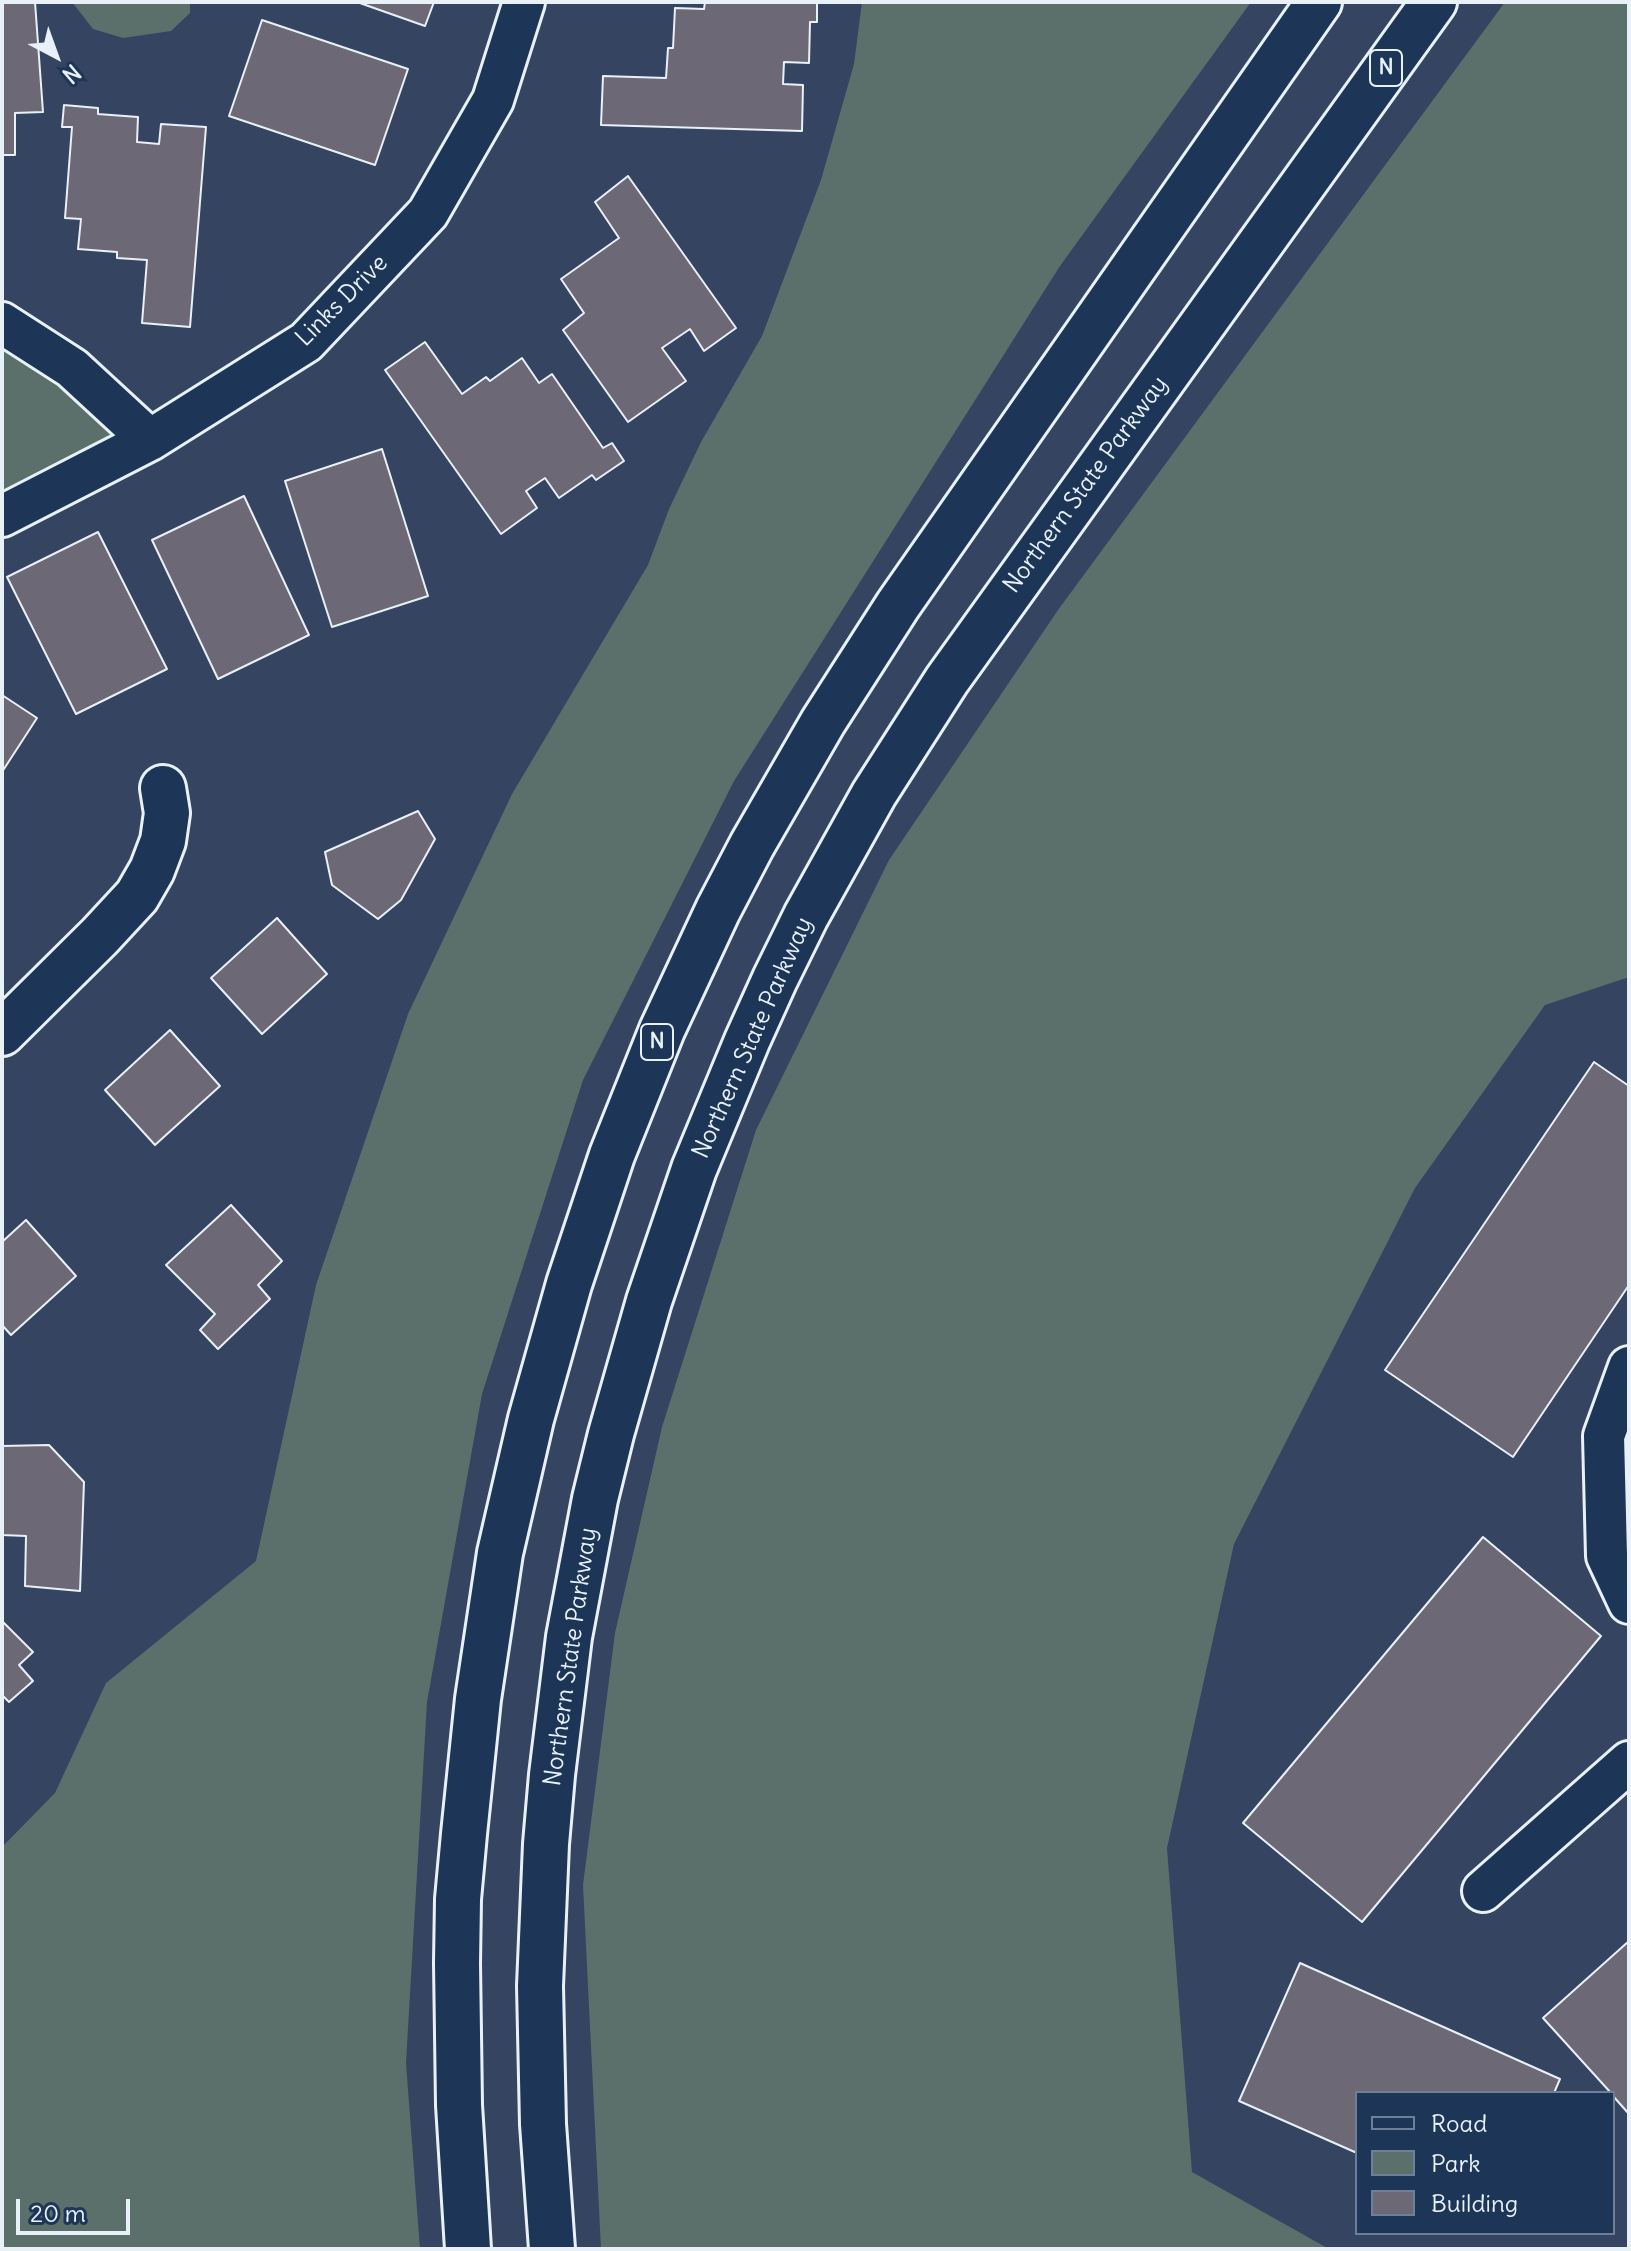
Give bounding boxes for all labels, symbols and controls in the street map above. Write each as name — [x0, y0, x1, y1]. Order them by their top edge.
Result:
north arrow — [16, 16, 96, 96]
road number: N — [1370, 50, 1402, 86]
text: N — [57, 59, 87, 90]
street label: Links Drive — [290, 249, 394, 353]
street label: Northern State Parkway — [998, 371, 1174, 599]
street label: Northern State Parkway — [687, 913, 819, 1163]
road number: N — [641, 1024, 673, 1060]
street label: Northern State Parkway — [539, 1526, 603, 1788]
legend — [1355, 2091, 1615, 2235]
text: Road — [1431, 2108, 1487, 2138]
text: Park — [1431, 2148, 1481, 2178]
scale bar — [20, 2183, 134, 2233]
text: Building — [1431, 2188, 1518, 2218]
text: 20 m — [30, 2198, 86, 2228]

